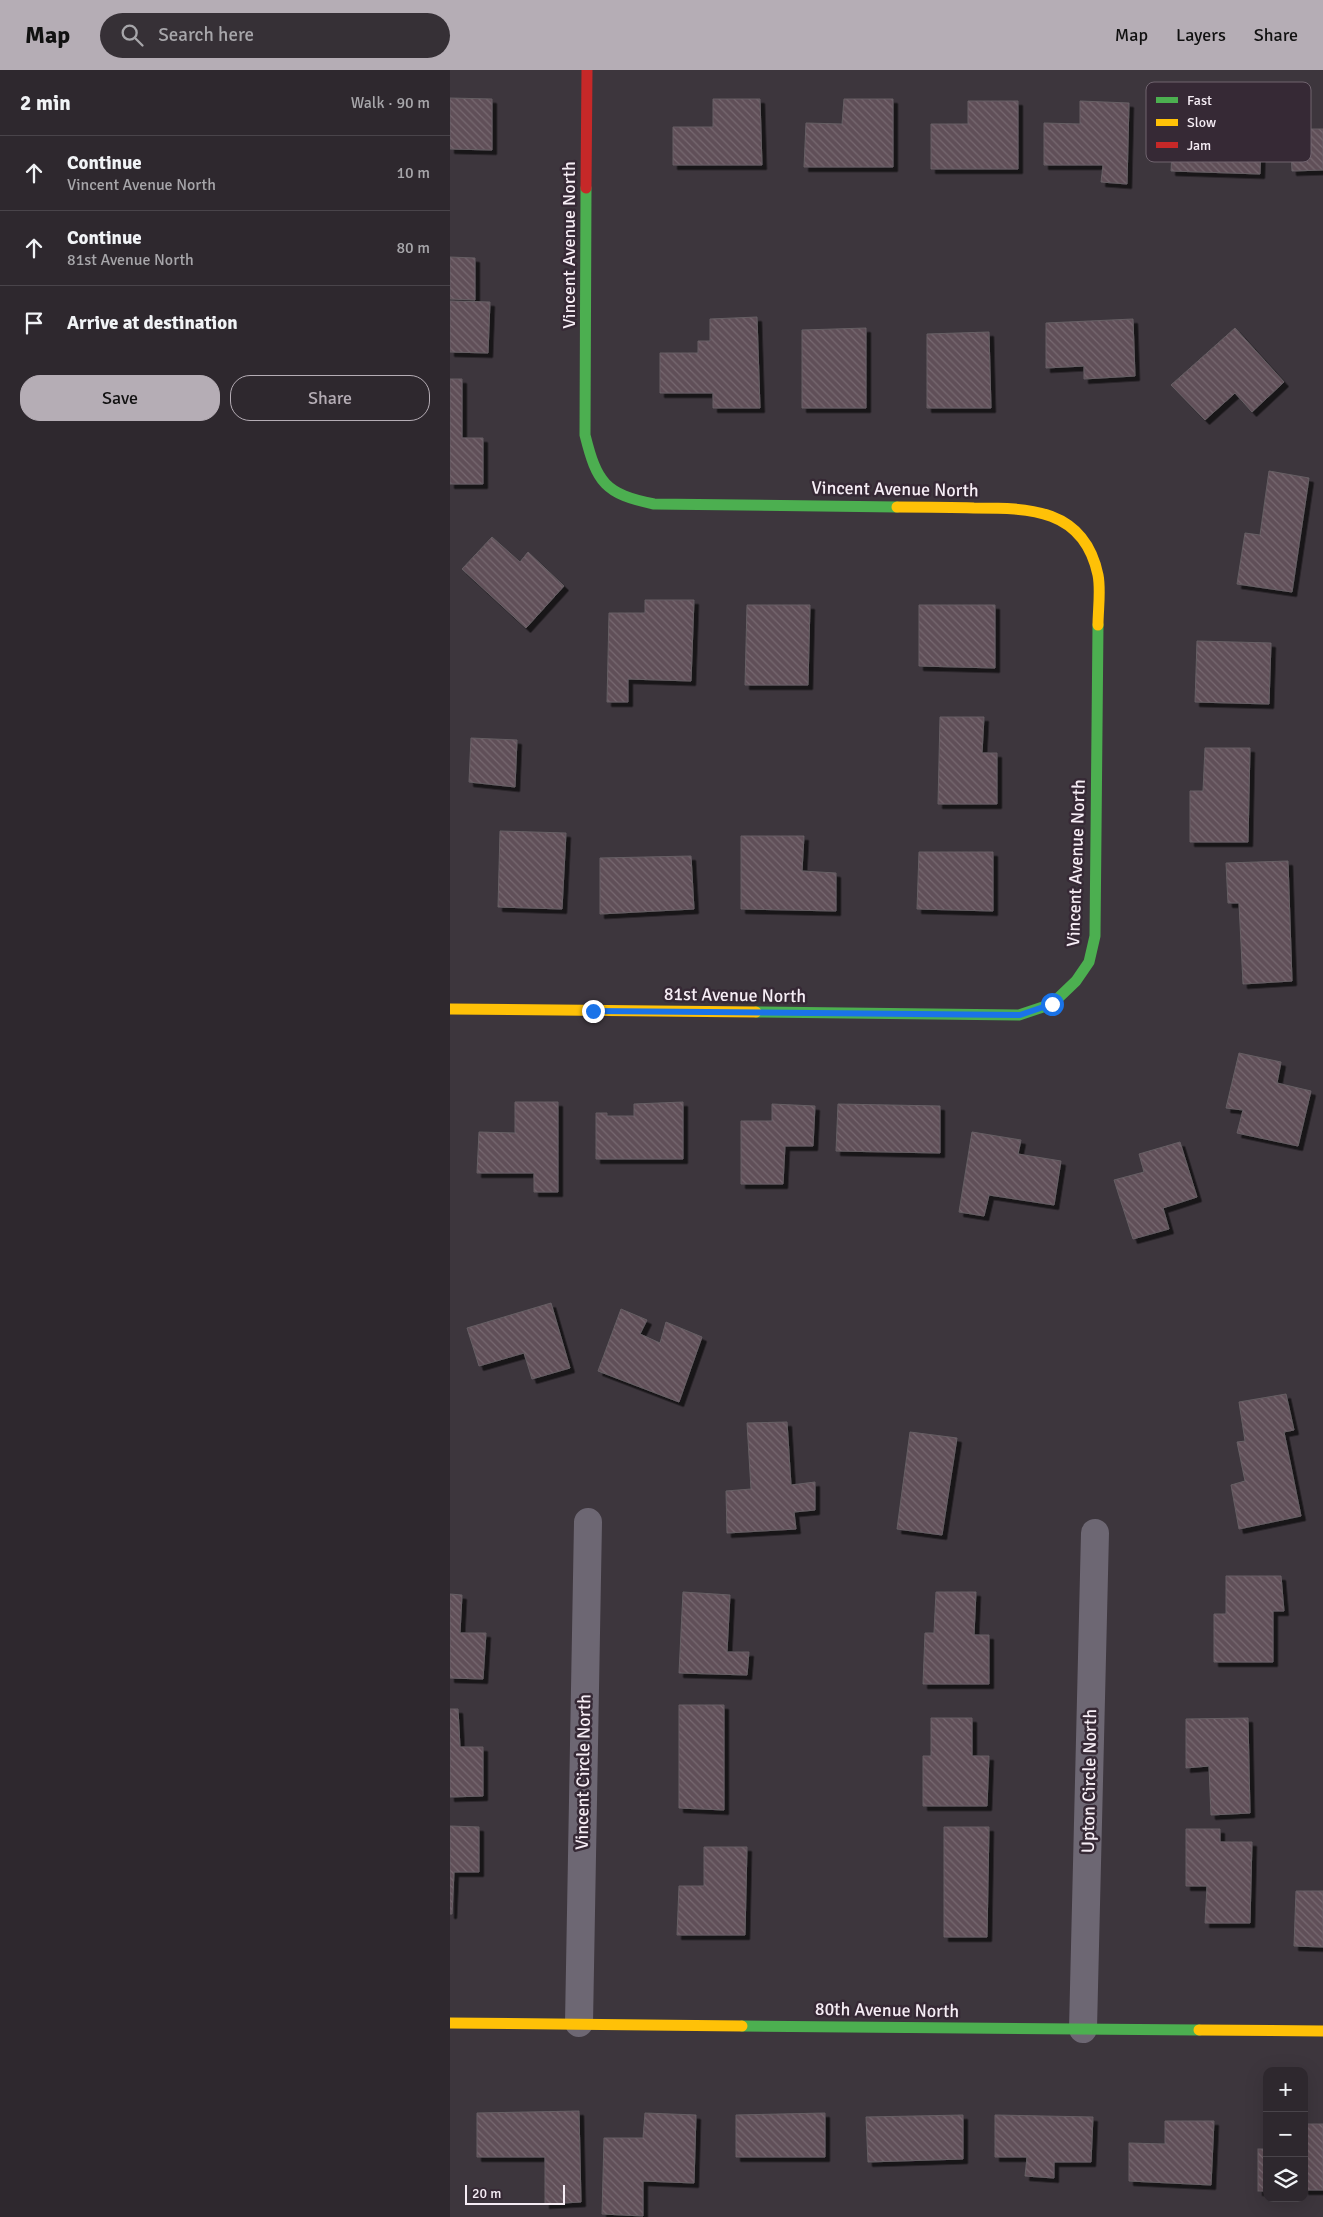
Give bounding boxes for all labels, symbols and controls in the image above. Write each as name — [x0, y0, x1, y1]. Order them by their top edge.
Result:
search box — [100, 13, 450, 58]
text: Map — [25, 20, 70, 50]
icon: search — [118, 21, 146, 49]
text: Search here — [158, 23, 254, 47]
text: Map — [1115, 24, 1148, 46]
text: Layers — [1176, 24, 1226, 46]
text: Share — [1254, 24, 1298, 46]
legend — [1146, 82, 1311, 162]
text: 2 min — [20, 90, 71, 116]
text: Fast — [1187, 92, 1212, 109]
text: Walk · 90 m — [351, 93, 430, 113]
text: Slow — [1187, 114, 1216, 131]
text: Jam — [1187, 137, 1211, 154]
text: Continue — [67, 151, 142, 175]
icon: ahead — [20, 159, 48, 187]
street label: Vincent Avenue North — [558, 161, 580, 329]
text: 10 m — [396, 163, 430, 183]
text: Vincent Avenue North — [67, 175, 216, 195]
text: Continue — [67, 226, 142, 250]
icon: ahead — [20, 234, 48, 262]
text: 80 m — [396, 238, 430, 258]
text: 81st Avenue North — [67, 250, 194, 270]
icon: arrive — [20, 309, 48, 337]
text: Arrive at destination — [67, 311, 238, 335]
button: Save — [20, 375, 220, 421]
button: Share — [230, 375, 430, 421]
street label: Vincent Avenue North — [811, 477, 979, 501]
street label: Vincent Avenue North — [1062, 779, 1090, 947]
street label: 81st Avenue North — [664, 983, 806, 1007]
route start — [1041, 993, 1064, 1016]
route end — [582, 1000, 605, 1023]
street label: Vincent Circle North — [571, 1694, 595, 1850]
street label: Upton Circle North — [1077, 1709, 1101, 1853]
street label: 80th Avenue North — [815, 1998, 959, 2022]
map controls — [1263, 2067, 1308, 2202]
button: + — [1263, 2067, 1308, 2112]
button: − — [1263, 2112, 1308, 2157]
button: layers — [1263, 2157, 1308, 2202]
scale bar — [465, 2182, 565, 2205]
text: 20 m — [472, 2185, 501, 2202]

